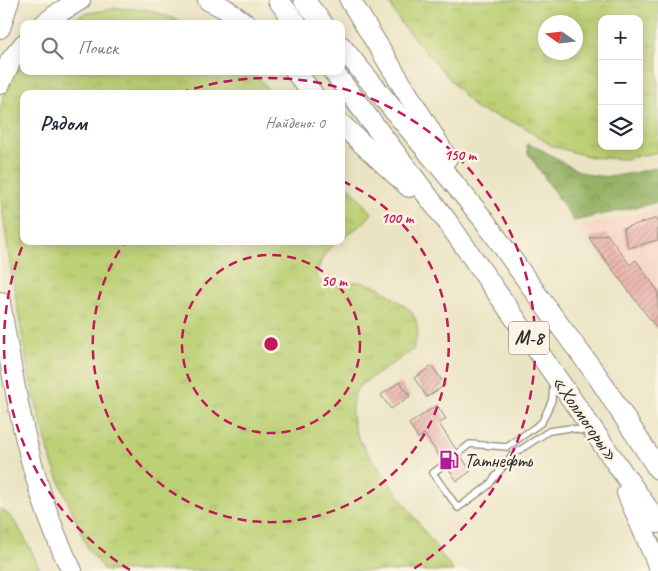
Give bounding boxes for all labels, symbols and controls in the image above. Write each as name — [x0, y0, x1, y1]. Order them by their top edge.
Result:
north arrow — [538, 15, 583, 60]
map controls — [598, 15, 643, 150]
button: + — [598, 15, 643, 60]
search box — [20, 20, 345, 75]
icon: search — [38, 34, 66, 62]
text: Поиск — [78, 36, 118, 60]
button: − — [598, 60, 643, 105]
button: layers — [598, 105, 643, 150]
text: Рядом — [40, 110, 87, 136]
text: Найдено: 0 — [265, 113, 325, 133]
text: 150 m — [444, 146, 478, 165]
text: 100 m — [381, 209, 415, 228]
text: 50 m — [321, 272, 348, 291]
road number: М-8 — [509, 322, 549, 354]
centre of rings — [262, 335, 280, 353]
street label: «Холмогоры» — [546, 370, 624, 466]
place label: Татнефть — [464, 448, 534, 473]
fuel station icon: Татнефть — [438, 449, 460, 471]

